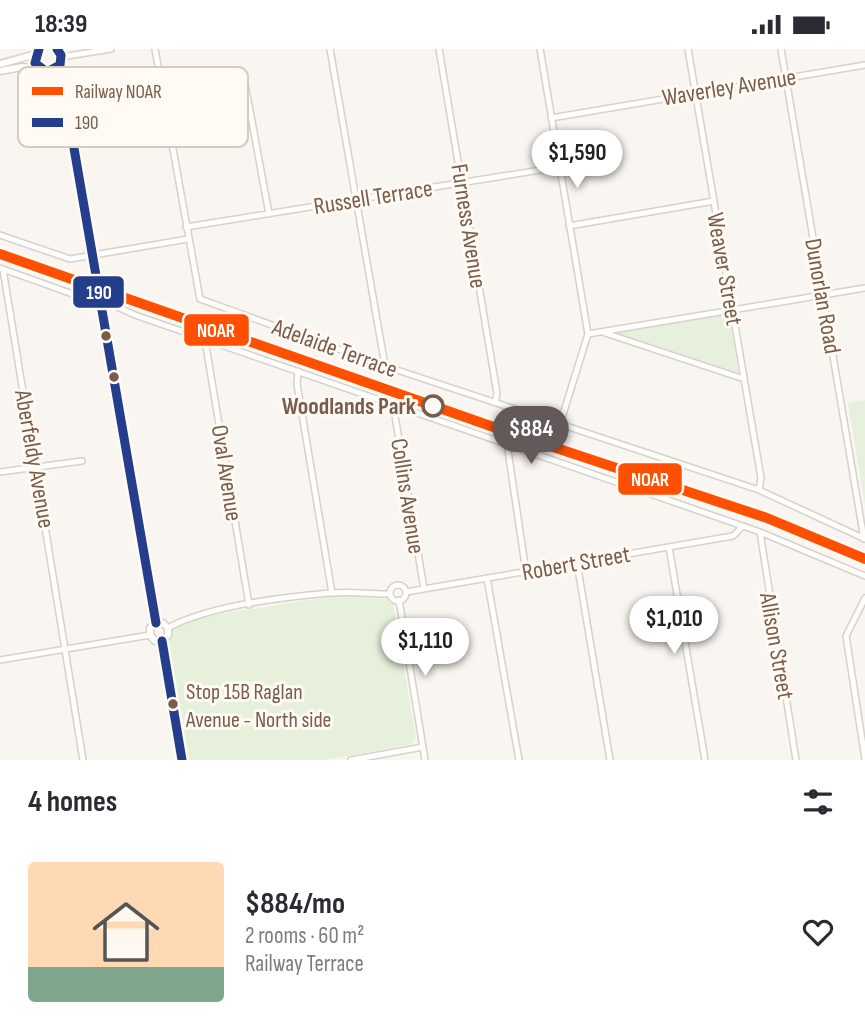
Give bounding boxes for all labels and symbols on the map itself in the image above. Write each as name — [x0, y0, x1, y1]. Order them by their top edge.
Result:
street label: Waverley Avenue — [660, 63, 798, 112]
legend — [18, 67, 248, 147]
text: Railway NOAR — [75, 81, 162, 104]
text: 190 — [75, 112, 99, 135]
pin: $1,590 — [520, 131, 634, 190]
street label: Furness Avenue — [444, 162, 493, 290]
street label: Russell Terrace — [312, 174, 435, 221]
street label: Weaver Street — [700, 210, 749, 328]
street label: Dunorlan Road — [798, 236, 847, 356]
line badge: 190 — [72, 275, 125, 309]
text: 190 — [86, 282, 112, 305]
street label: Adelaide Terrace — [267, 312, 401, 384]
line badge: NOAR — [183, 313, 250, 347]
text: NOAR — [197, 320, 235, 343]
unlabelled marker — [99, 329, 113, 343]
unlabelled marker — [107, 370, 121, 384]
street label: Aberfeldy Avenue — [8, 387, 61, 530]
place label: Woodlands Park — [282, 392, 416, 421]
marker: Woodlands Park — [422, 395, 444, 417]
pin: $884 — [490, 407, 572, 466]
street label: Oval Avenue — [205, 423, 248, 523]
street label: Collins Avenue — [384, 436, 431, 556]
line badge: NOAR — [617, 462, 683, 496]
text: NOAR — [631, 469, 669, 492]
street label: Robert Street — [520, 540, 632, 587]
street label: Allison Street — [753, 590, 800, 702]
pin: $1,010 — [617, 597, 731, 656]
pin: $1,110 — [368, 619, 482, 678]
place label: Stop 15B Raglan Avenue - North side — [185, 679, 331, 734]
marker: Stop 15B Raglan Avenue - North side — [166, 697, 180, 711]

